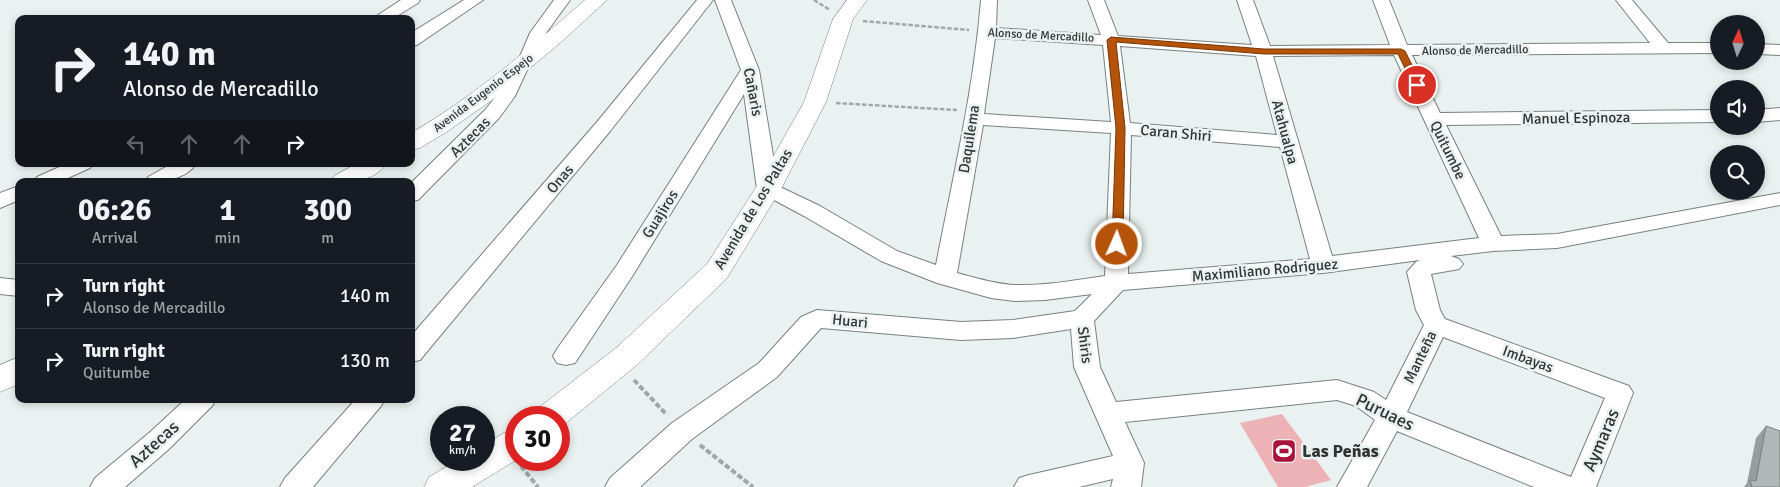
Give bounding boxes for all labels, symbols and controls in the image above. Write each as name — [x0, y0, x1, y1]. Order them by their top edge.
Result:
north arrow — [1710, 15, 1765, 70]
map controls — [1710, 15, 1765, 200]
street label: Alonso de Mercadillo — [987, 25, 1095, 46]
text: 140 m — [123, 32, 216, 75]
icon: right — [40, 35, 105, 100]
street label: Alonso de Mercadillo — [1422, 42, 1528, 59]
street label: Avenida Eugenio Espejo — [430, 51, 536, 136]
pin — [1396, 64, 1438, 106]
street label: Cañaris — [740, 66, 767, 118]
icon: arrive — [1403, 71, 1431, 99]
text: Alonso de Mercadillo — [123, 75, 319, 102]
button: sound — [1710, 80, 1765, 135]
street label: Atahualpa — [1268, 98, 1302, 166]
street label: Daquilema — [955, 104, 983, 174]
street label: Manuel Espinoza — [1522, 108, 1630, 128]
street label: Aztecas — [446, 113, 494, 161]
street label: Quitumbe — [1426, 118, 1470, 182]
street label: Caran Shiri — [1140, 121, 1212, 145]
icon: left — [122, 130, 150, 158]
icon: ahead — [175, 130, 203, 158]
icon: ahead — [228, 130, 256, 158]
icon: right — [281, 130, 309, 158]
street label: Avenida de Los Paltas — [710, 145, 796, 273]
button: search — [1710, 145, 1765, 200]
street label: Onas — [543, 161, 578, 197]
street label: Guajiros — [638, 186, 682, 241]
text: 06:26 — [78, 192, 152, 229]
text: 1 — [219, 192, 236, 229]
text: 300 — [303, 192, 352, 229]
position arrow — [1090, 217, 1142, 269]
text: Arrival — [92, 228, 138, 248]
text: min — [215, 228, 240, 248]
text: m — [321, 228, 334, 248]
street label: Maximiliano Rodriguez — [1191, 255, 1339, 285]
text: Turn right — [83, 274, 165, 298]
icon: right — [40, 282, 68, 310]
text: 140 m — [340, 284, 390, 308]
text: Alonso de Mercadillo — [83, 298, 225, 318]
street label: Huari — [831, 310, 869, 332]
street label: Shiris — [1074, 326, 1096, 365]
street label: Manteña — [1400, 328, 1440, 386]
text: Turn right — [83, 339, 165, 363]
street label: Imbayas — [1500, 342, 1556, 377]
icon: right — [40, 347, 68, 375]
text: 130 m — [340, 349, 390, 373]
text: Quitumbe — [83, 363, 150, 383]
street label: Puruaes — [1352, 388, 1418, 436]
street label: Aymaras — [1578, 405, 1624, 475]
speed limit sign: 30 — [505, 406, 570, 471]
street label: Aztecas — [124, 416, 184, 472]
text: 27 — [449, 417, 476, 448]
sports icon: Las Peñas — [1271, 438, 1297, 464]
place label: Las Peñas — [1302, 440, 1379, 462]
text: km/h — [449, 443, 476, 458]

